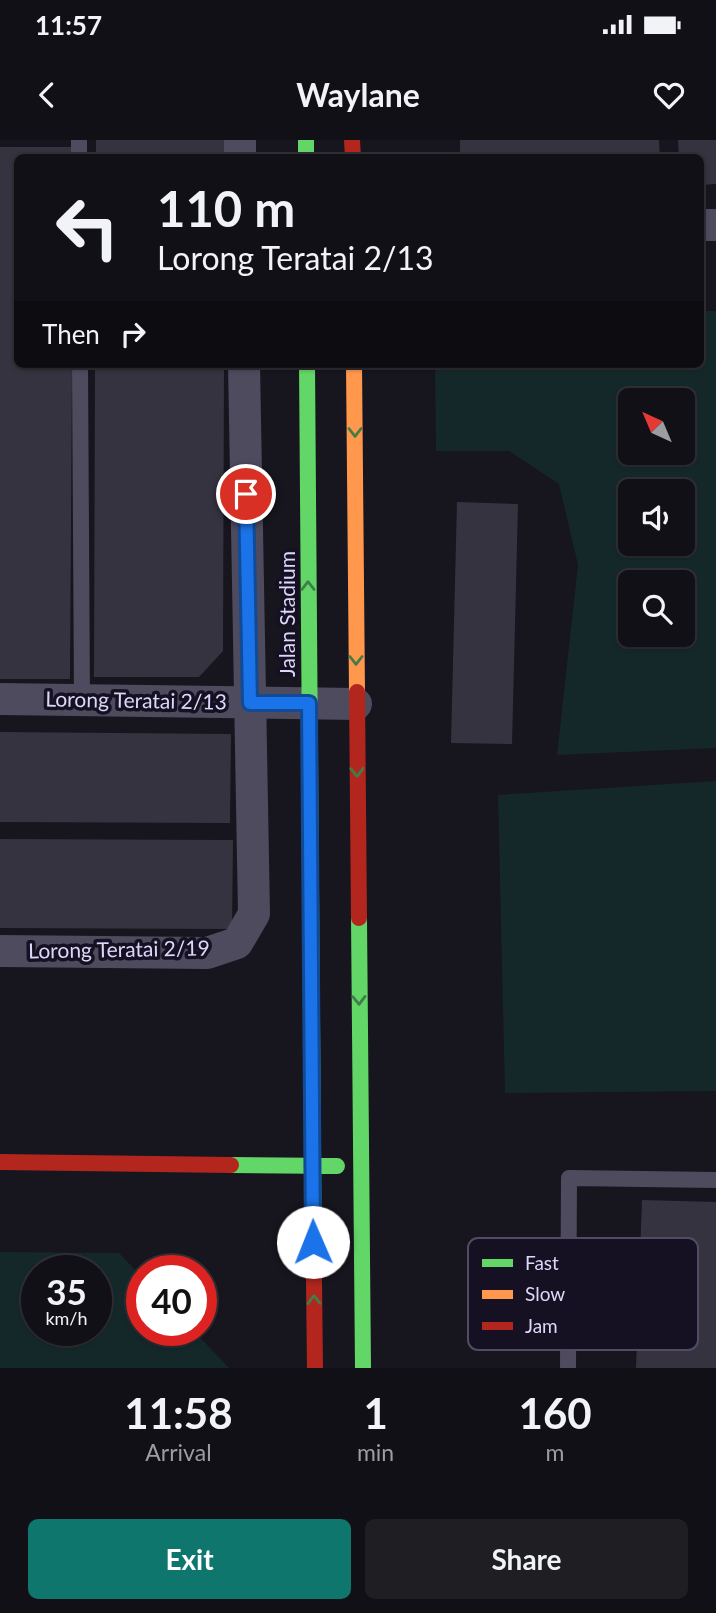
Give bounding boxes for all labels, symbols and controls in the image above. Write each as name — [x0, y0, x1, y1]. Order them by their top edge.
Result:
text: 11:57 — [35, 9, 102, 41]
text: Waylane — [296, 75, 420, 114]
icon: back — [28, 76, 66, 114]
icon: heart — [650, 76, 688, 114]
text: 110 m — [157, 179, 295, 237]
icon: left — [42, 182, 133, 273]
text: Lorong Teratai 2/13 — [157, 238, 434, 277]
icon: right — [114, 315, 152, 353]
text: Then — [42, 318, 100, 350]
north arrow — [618, 388, 695, 466]
map controls — [618, 388, 695, 647]
one-way arrow — [347, 427, 363, 438]
pin — [216, 464, 276, 524]
icon: arrive — [227, 475, 265, 513]
button: sound — [618, 479, 695, 556]
street label: Jalan Stadium — [274, 551, 299, 677]
button: search — [618, 570, 695, 647]
one-way arrow — [301, 580, 316, 591]
one-way arrow — [348, 655, 364, 665]
street label: Lorong Teratai 2/13 — [45, 685, 227, 714]
one-way arrow — [349, 768, 365, 778]
street label: Lorong Teratai 2/19 — [28, 934, 210, 963]
one-way arrow — [351, 995, 367, 1006]
position arrow — [276, 1205, 350, 1279]
legend — [468, 1238, 698, 1350]
text: Fast — [525, 1251, 559, 1274]
speed limit sign: 40 — [126, 1255, 217, 1346]
text: 35 — [46, 1270, 87, 1312]
text: Slow — [525, 1282, 565, 1305]
one-way arrow — [306, 1294, 322, 1305]
text: km/h — [45, 1307, 88, 1329]
text: Jam — [525, 1314, 558, 1337]
text: 11:58 — [124, 1388, 233, 1438]
text: 1 — [363, 1388, 388, 1438]
text: 160 — [519, 1388, 592, 1438]
text: Arrival — [145, 1438, 212, 1466]
text: min — [357, 1438, 394, 1466]
text: m — [546, 1438, 565, 1466]
button: Exit — [28, 1519, 351, 1599]
button: Share — [365, 1519, 688, 1599]

